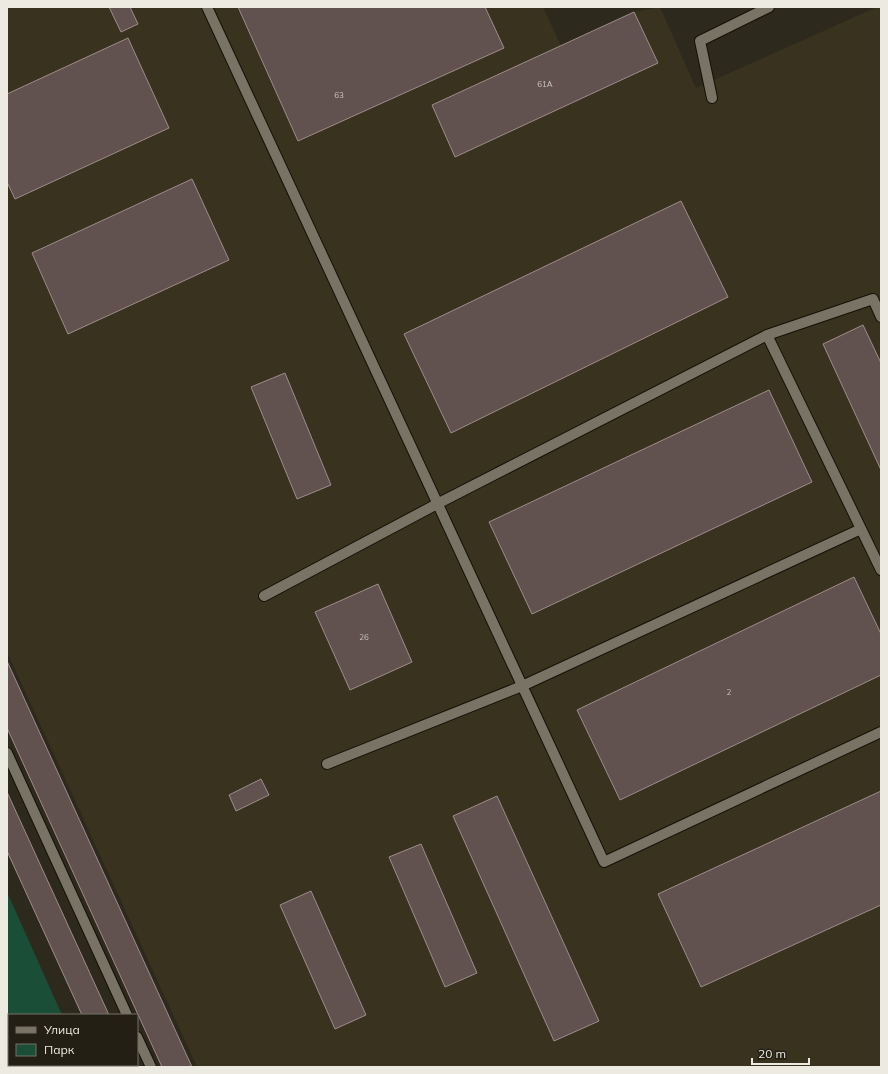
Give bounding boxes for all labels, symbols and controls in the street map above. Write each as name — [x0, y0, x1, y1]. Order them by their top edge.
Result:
house number: 61А — [537, 79, 553, 89]
house number: 63 — [334, 90, 344, 100]
house number: 26 — [359, 632, 369, 642]
house number: 2 — [727, 687, 732, 697]
legend — [8, 1014, 138, 1066]
text: Улица — [43, 1022, 80, 1037]
scale bar — [752, 1040, 809, 1066]
text: Парк — [44, 1042, 75, 1057]
text: 20 m — [758, 1046, 786, 1061]

